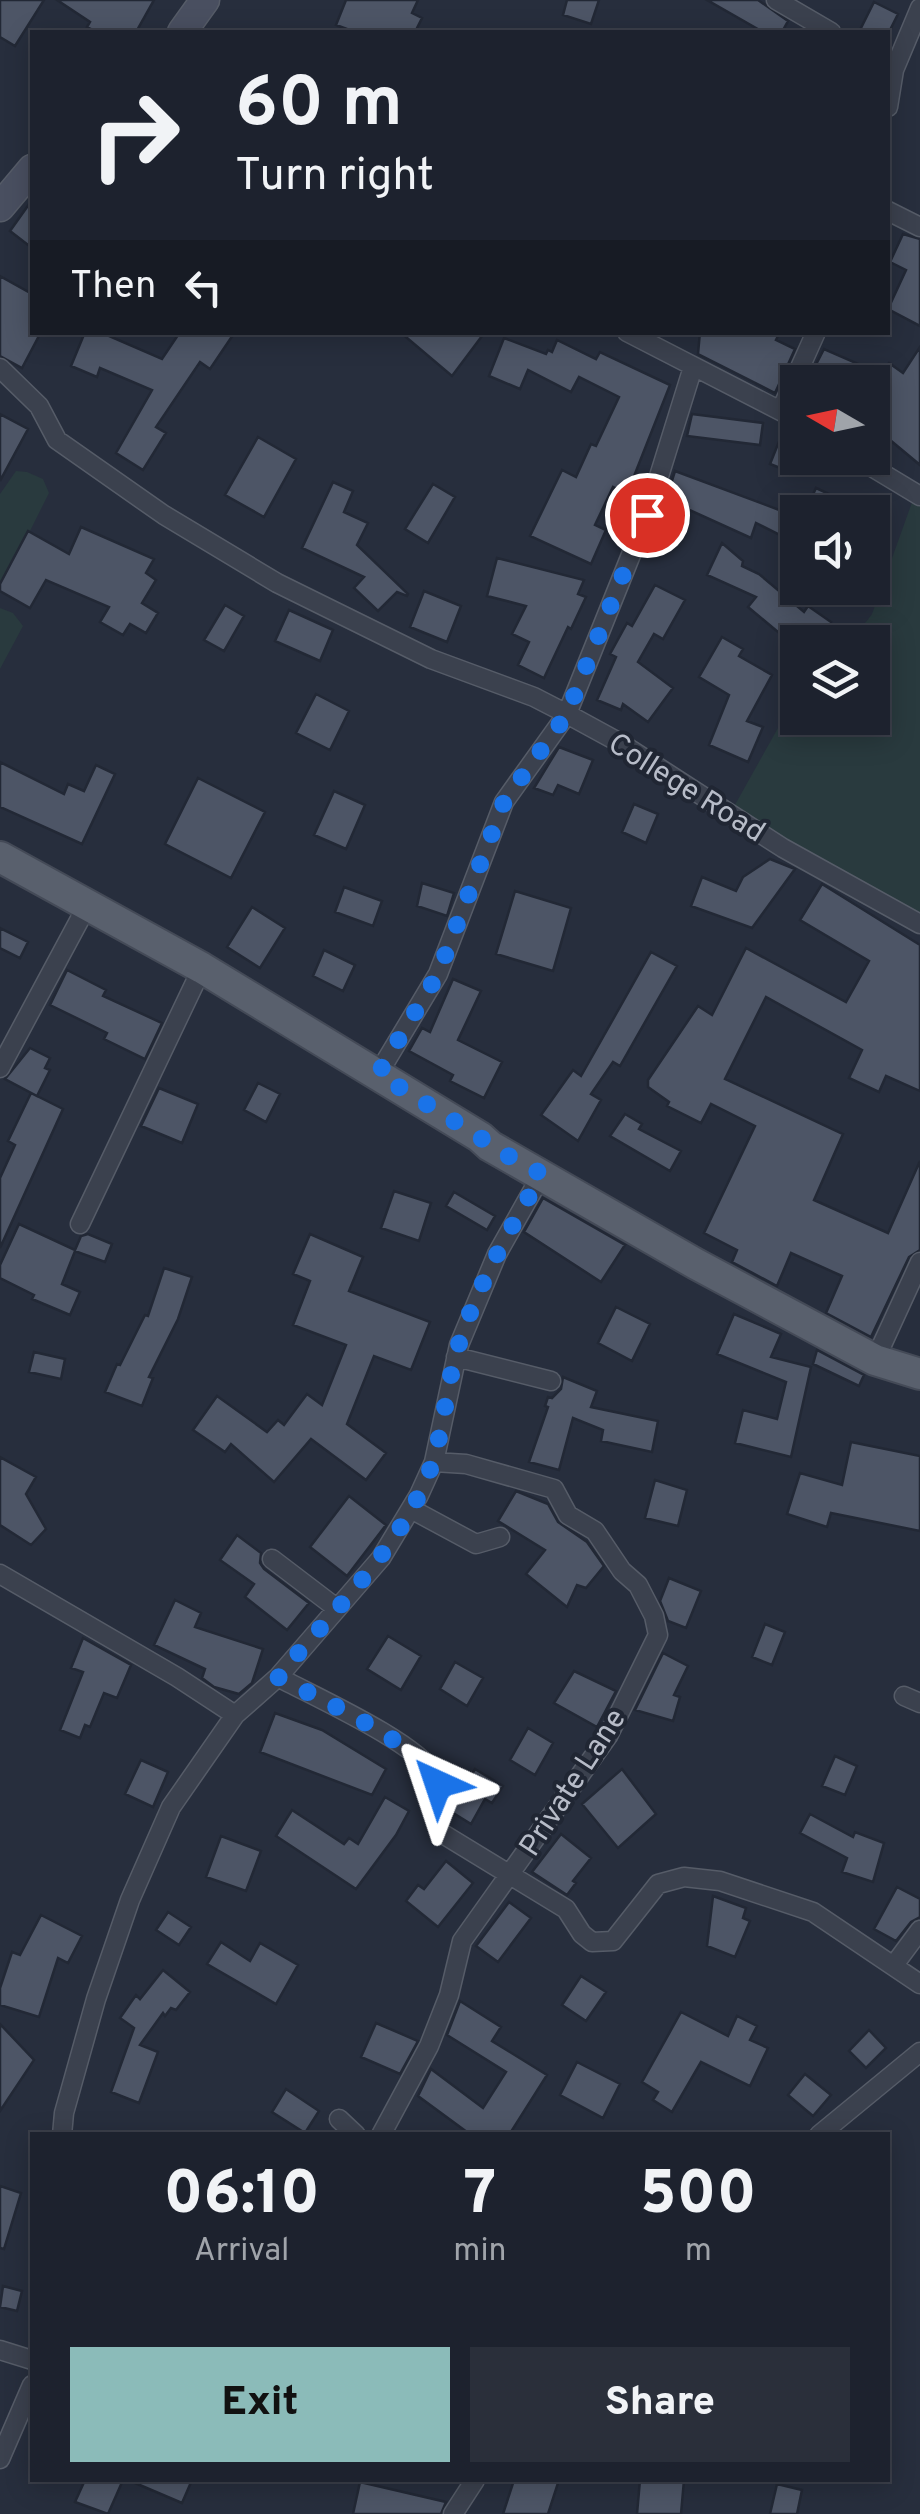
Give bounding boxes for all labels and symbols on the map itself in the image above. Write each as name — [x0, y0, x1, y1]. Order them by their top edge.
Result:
north arrow — [780, 365, 890, 475]
pin — [605, 473, 690, 558]
street label: College Road — [600, 726, 771, 852]
street label: Private Lane — [513, 1703, 636, 1864]
position arrow — [386, 1732, 490, 1836]

